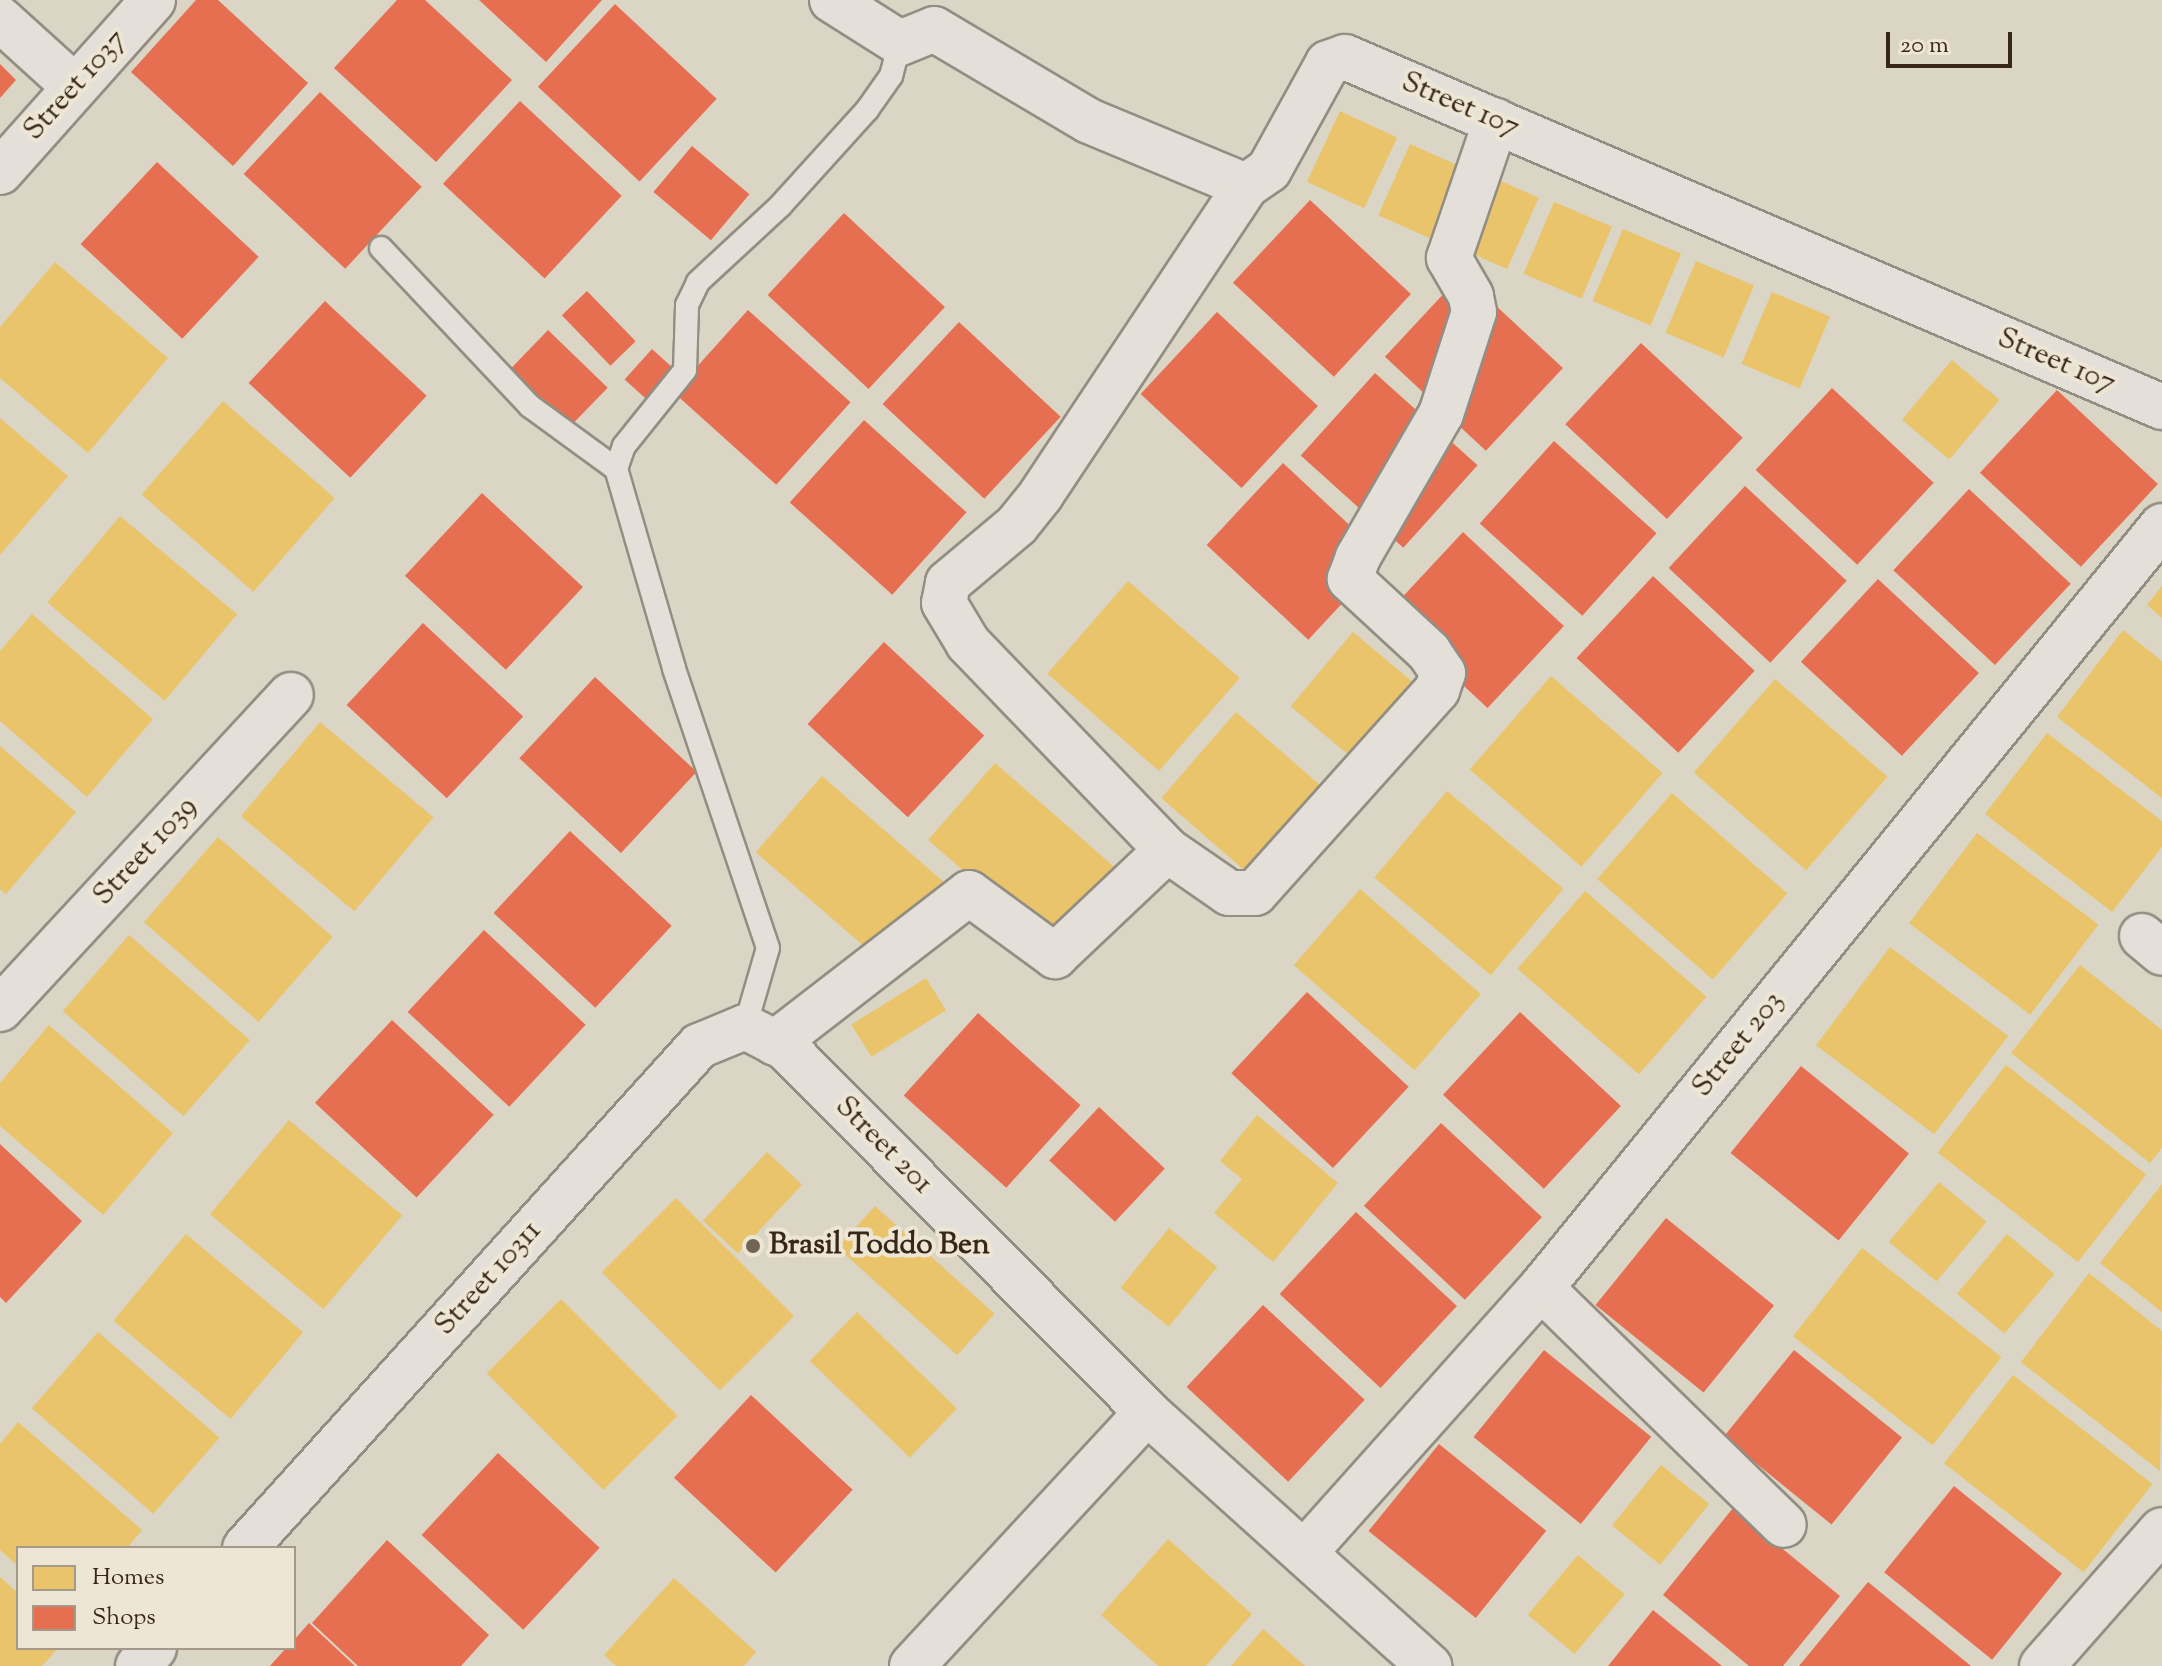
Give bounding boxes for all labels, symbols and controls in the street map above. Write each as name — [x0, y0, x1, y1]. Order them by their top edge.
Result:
scale bar — [1890, 16, 2016, 66]
street label: Street 1037 — [17, 23, 135, 149]
text: 20 m — [1900, 29, 1949, 63]
street label: Street 107 — [1396, 65, 1524, 147]
street label: Street 107 — [1992, 321, 2120, 403]
street label: Street 1039 — [86, 790, 206, 914]
street label: Street 203 — [1685, 985, 1793, 1105]
street label: Street 201 — [827, 1090, 939, 1202]
street label: Street 10311 — [428, 1214, 550, 1344]
place label: Brasil Toddo Ben — [769, 1228, 990, 1264]
marker: Brasil Toddo Ben — [744, 1237, 762, 1255]
legend — [16, 1546, 296, 1650]
text: Homes — [92, 1561, 164, 1595]
text: Shops — [92, 1601, 156, 1635]

